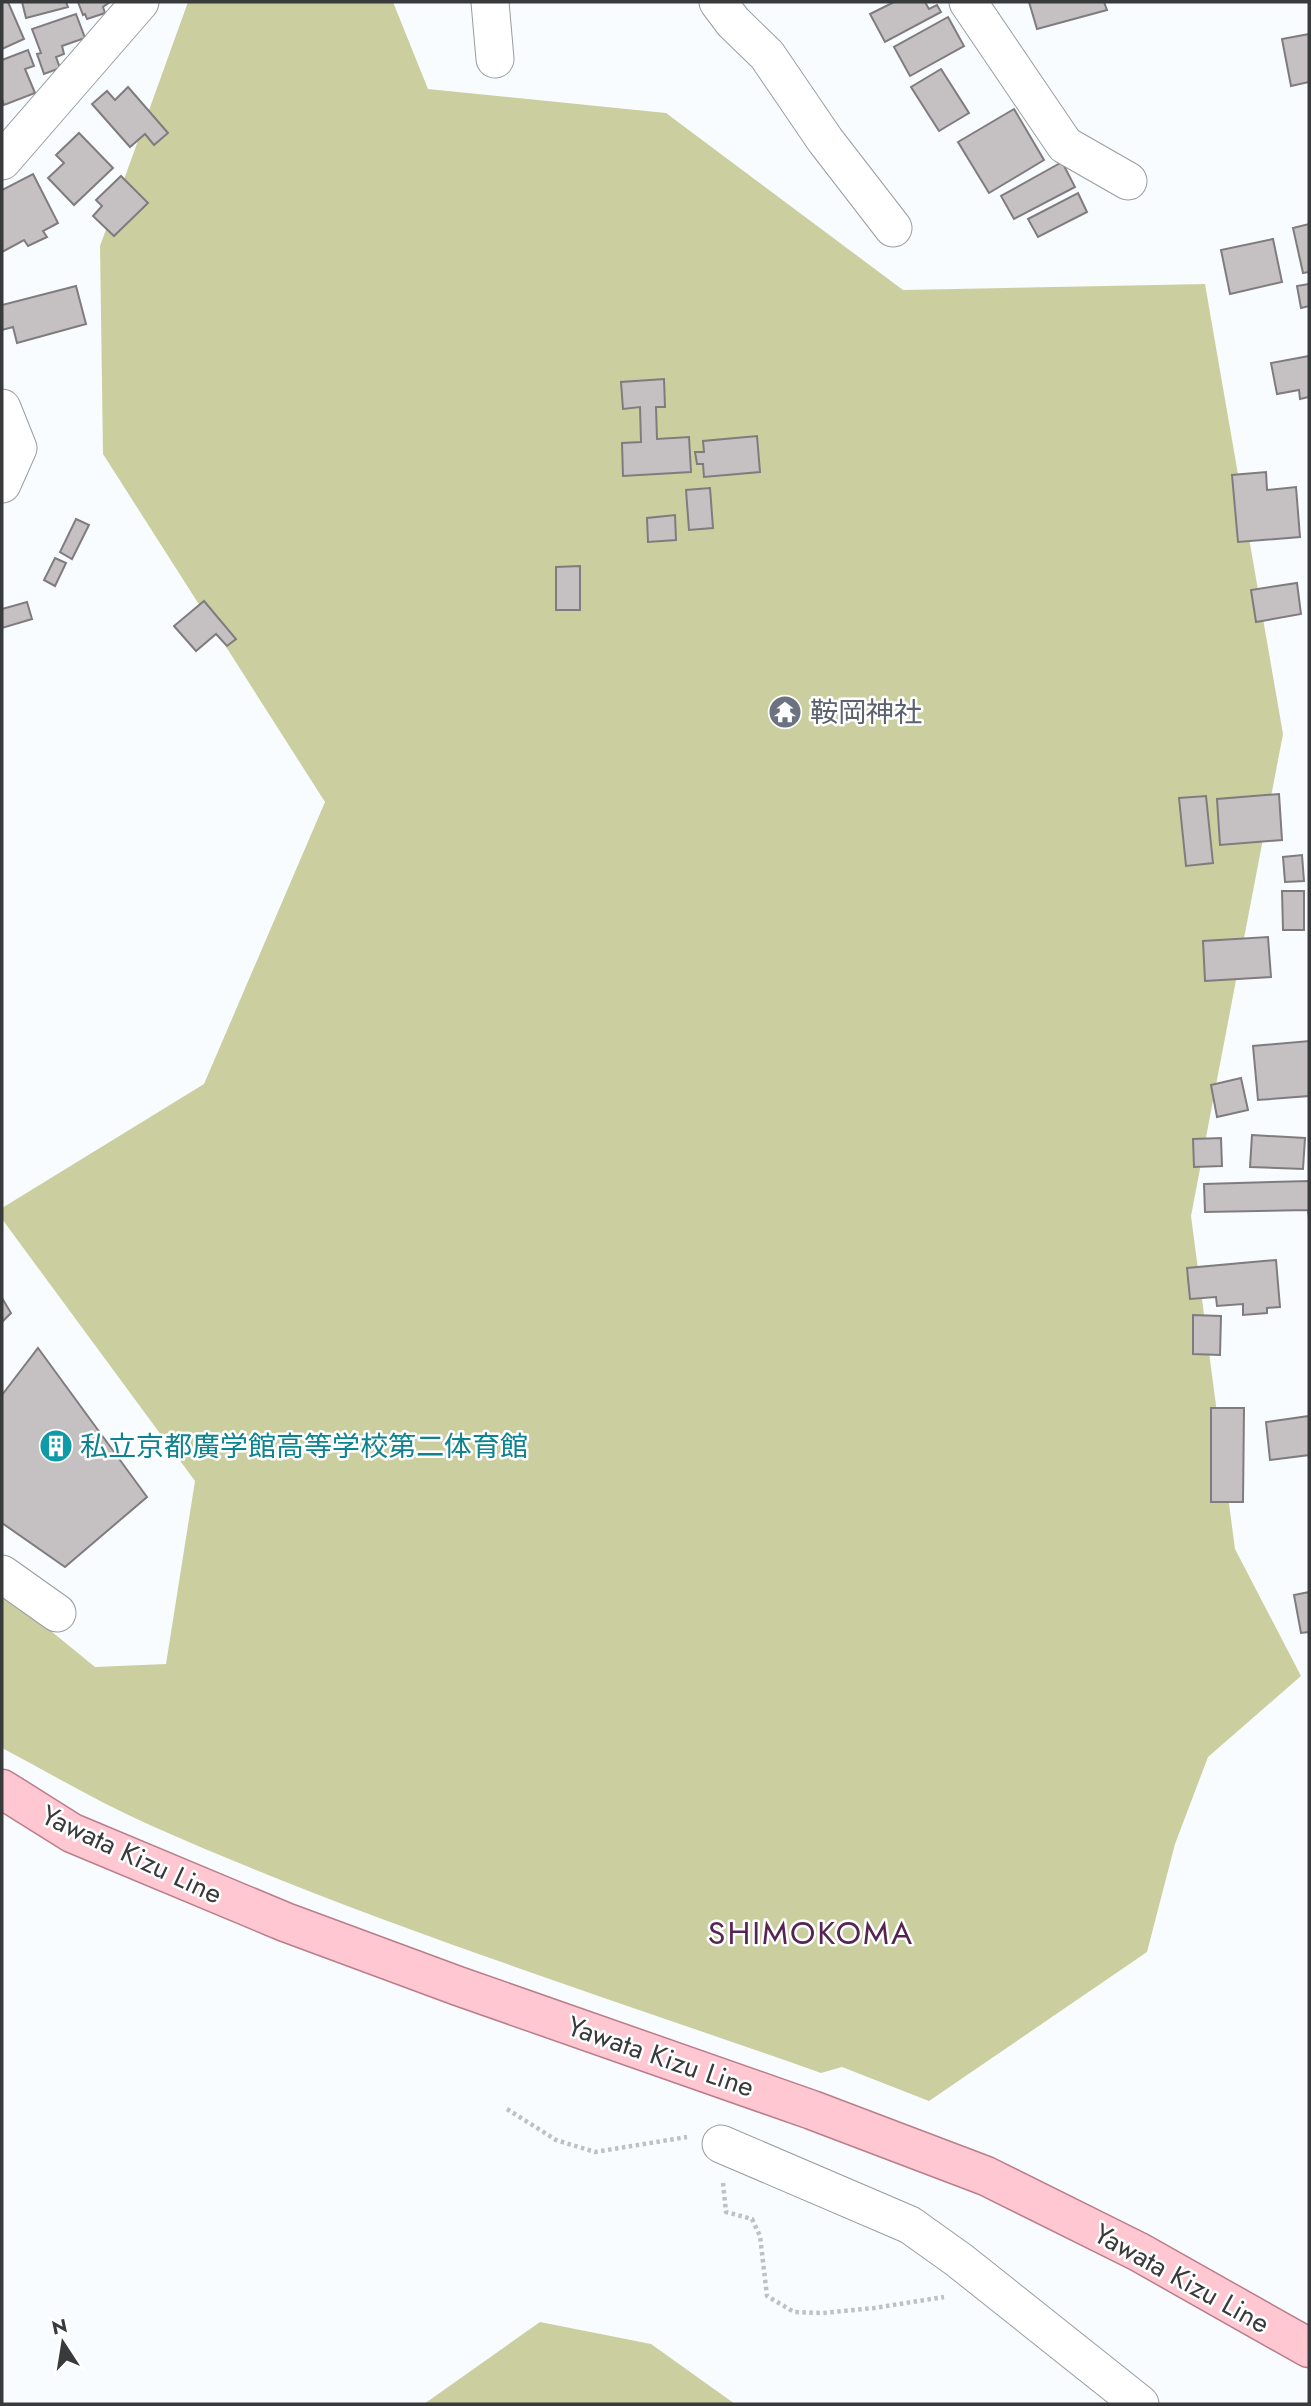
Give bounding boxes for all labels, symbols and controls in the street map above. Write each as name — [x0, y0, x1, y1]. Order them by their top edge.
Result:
place label: 鞍岡神社 — [810, 692, 922, 733]
temple icon: 鞍岡神社 — [766, 693, 804, 731]
place label: 私立京都廣学館高等学校第二体育館 — [80, 1426, 528, 1467]
building icon: 私立京都廣学館高等学校第二体育館 — [37, 1427, 75, 1465]
street label: Yawata Kizu Line — [35, 1795, 229, 1914]
district label: SHIMOKOMA — [708, 1910, 914, 1956]
street label: Yawata Kizu Line — [562, 2005, 760, 2108]
street label: Yawata Kizu Line — [1086, 2213, 1277, 2344]
north arrow — [28, 2308, 98, 2378]
text: N — [49, 2312, 70, 2342]

